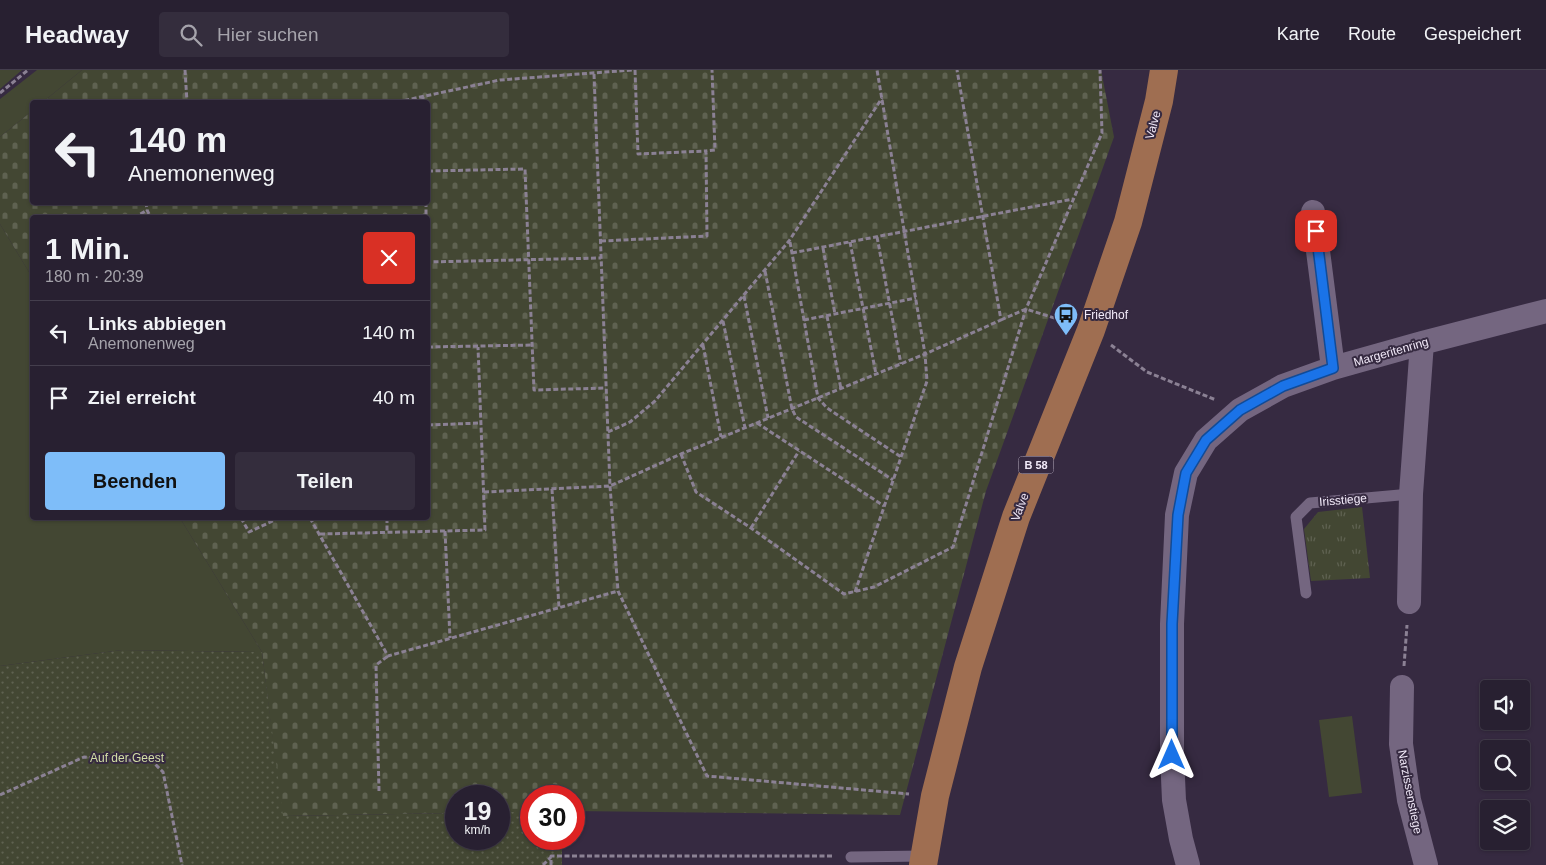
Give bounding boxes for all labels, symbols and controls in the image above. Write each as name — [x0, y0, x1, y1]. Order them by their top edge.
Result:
search box — [159, 12, 509, 57]
text: Headway — [25, 21, 129, 48]
icon: search — [177, 21, 205, 49]
text: Hier suchen — [217, 24, 318, 45]
text: Karte — [1277, 24, 1320, 44]
text: Route — [1348, 24, 1396, 44]
text: Gespeichert — [1424, 24, 1521, 44]
street label: Valve — [1142, 109, 1164, 141]
icon: left — [45, 120, 110, 185]
text: 140 m — [128, 120, 227, 159]
text: Anemonenweg — [128, 161, 275, 186]
pin — [1295, 210, 1337, 252]
icon: arrive — [1302, 217, 1330, 245]
text: 1 Min. — [45, 232, 130, 265]
button: close — [363, 232, 415, 284]
text: 180 m · 20:39 — [45, 268, 144, 285]
bus stop icon: Friedhof — [1053, 302, 1079, 336]
place label: Friedhof — [1084, 308, 1129, 322]
text: Links abbiegen — [88, 313, 226, 334]
icon: left — [45, 319, 73, 347]
text: 140 m — [362, 322, 415, 343]
text: Anemonenweg — [88, 335, 195, 352]
street label: Margeritenring — [1352, 335, 1430, 369]
icon: arrive — [45, 384, 73, 412]
text: Ziel erreicht — [88, 387, 196, 408]
text: 40 m — [373, 387, 415, 408]
button: Beenden — [45, 452, 225, 510]
button: Teilen — [235, 452, 415, 510]
road number: B 58 — [1018, 456, 1054, 474]
street label: Valve — [1008, 491, 1032, 523]
street label: Irisstiege — [1318, 491, 1368, 509]
map controls — [1480, 680, 1530, 850]
button: sound — [1480, 680, 1530, 730]
position arrow — [1145, 728, 1197, 780]
button: search — [1480, 740, 1530, 790]
street label: Narzissenstiege — [1395, 749, 1425, 836]
park label: Auf der Geest — [90, 751, 165, 765]
speed limit sign: 30 — [520, 785, 585, 850]
text: 19 — [464, 797, 491, 825]
button: layers — [1480, 800, 1530, 850]
text: km/h — [464, 823, 491, 837]

